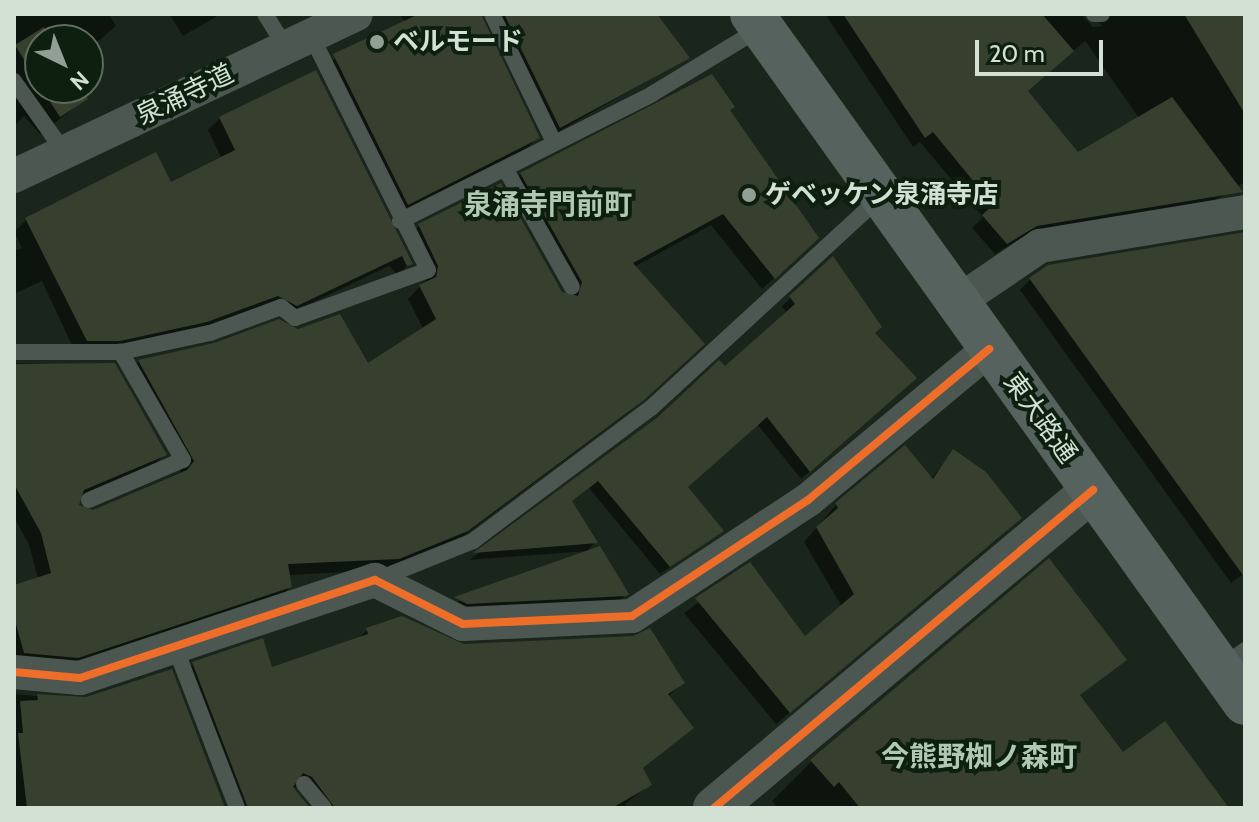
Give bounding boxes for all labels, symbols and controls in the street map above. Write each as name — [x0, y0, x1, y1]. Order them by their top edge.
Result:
north arrow — [24, 24, 104, 104]
scale bar — [979, 24, 1107, 74]
place label: ベルモード — [393, 26, 523, 58]
marker: ベルモード — [368, 33, 386, 51]
text: 20 m — [989, 39, 1045, 68]
street label: 泉涌寺道 — [131, 58, 239, 132]
text: N — [64, 65, 94, 96]
place label: ゲベッケン泉涌寺店 — [765, 179, 999, 211]
marker: ゲベッケン泉涌寺店 — [740, 186, 758, 204]
district label: 泉涌寺門前町 — [464, 187, 632, 221]
street label: 東大路通 — [997, 367, 1083, 469]
district label: 今熊野椥ノ森町 — [881, 739, 1077, 773]

